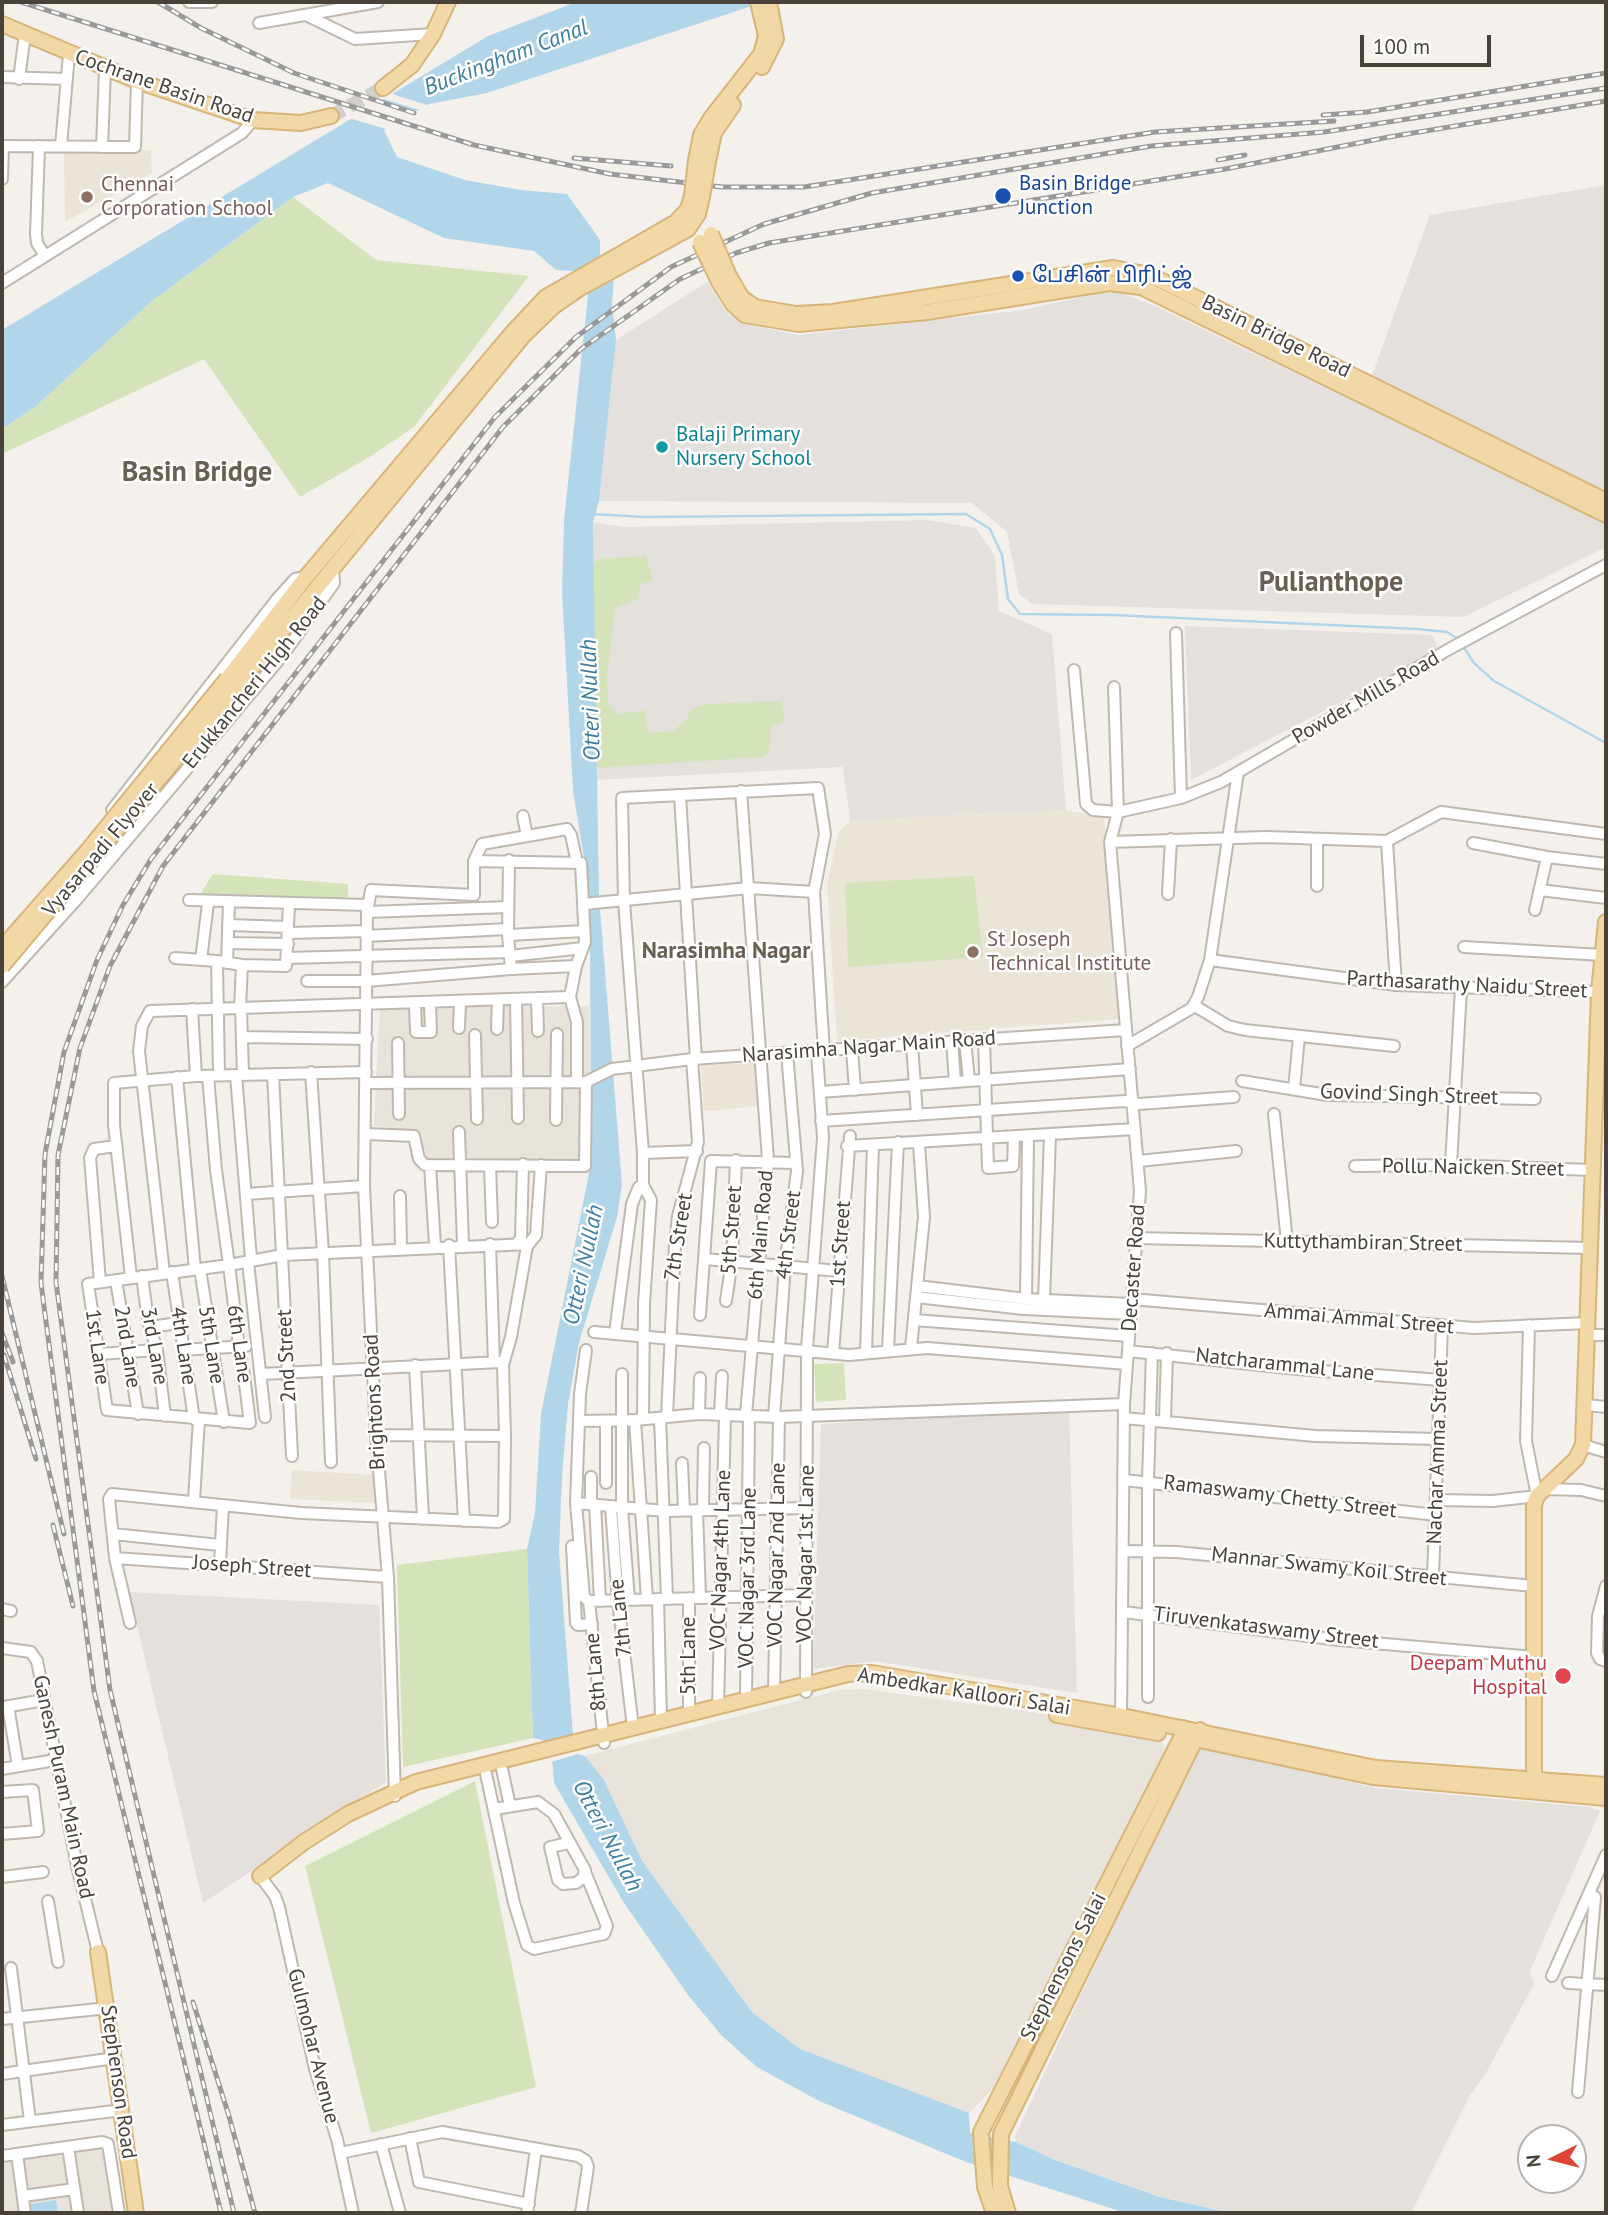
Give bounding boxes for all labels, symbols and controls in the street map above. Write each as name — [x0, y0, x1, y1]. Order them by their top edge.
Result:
water label: Buckingham Canal — [420, 14, 592, 102]
scale bar — [1363, 21, 1494, 65]
text: 100 m — [1373, 33, 1430, 60]
street label: Cochrane Basin Road — [71, 45, 257, 129]
place label: Basin Bridge Junction — [1019, 171, 1132, 221]
place label: Chennai Corporation School — [101, 172, 273, 222]
marker: Basin Bridge Junction — [993, 186, 1013, 206]
marker: Chennai Corporation School — [79, 189, 95, 205]
place label: பேசின் பிரிட்ஜ் — [1032, 263, 1192, 289]
marker: பேசின் பிரிட்ஜ் — [1010, 268, 1026, 284]
street label: Basin Bridge Road — [1197, 290, 1355, 384]
place label: Balaji Primary Nursery School — [676, 422, 811, 472]
marker: Balaji Primary Nursery School — [654, 439, 670, 455]
district label: Basin Bridge — [122, 456, 272, 490]
district label: Pulianthope — [1259, 566, 1403, 600]
street label: Erukkancheri High Road — [178, 592, 332, 774]
water label: Otteri Nullah — [575, 639, 607, 761]
street label: Powder Mills Road — [1288, 646, 1444, 750]
street label: Vyasarpadi Flyover — [37, 778, 165, 922]
place label: St Joseph Technical Institute — [987, 927, 1151, 977]
district label: Narasimha Nagar — [642, 937, 810, 965]
marker: St Joseph Technical Institute — [965, 944, 981, 960]
street label: Parthasarathy Naidu Street — [1346, 966, 1588, 1004]
street label: Narasimha Nagar Main Road — [741, 1026, 997, 1068]
street label: Govind Singh Street — [1319, 1079, 1499, 1111]
street label: Pollu Naicken Street — [1382, 1154, 1564, 1182]
street label: 6th Main Road — [743, 1169, 779, 1301]
street label: 5th Street — [716, 1185, 748, 1275]
street label: 4th Street — [771, 1189, 807, 1281]
street label: 7th Street — [660, 1191, 698, 1283]
street label: 1st Street — [825, 1200, 857, 1288]
water label: Otteri Nullah — [558, 1202, 610, 1328]
street label: Decaster Road — [1117, 1203, 1151, 1333]
street label: Kuttythambiran Street — [1263, 1229, 1463, 1257]
street label: Ammai Ammal Street — [1263, 1298, 1455, 1340]
street label: 6th Lane — [221, 1303, 257, 1385]
street label: 2nd Lane — [108, 1304, 146, 1390]
street label: 5th Lane — [192, 1304, 230, 1386]
street label: 3rd Lane — [135, 1305, 173, 1387]
street label: 4th Lane — [164, 1305, 202, 1387]
street label: 1st Lane — [79, 1308, 115, 1386]
street label: 2nd Street — [272, 1309, 302, 1403]
street label: Brightons Road — [359, 1333, 391, 1471]
street label: Natcharammal Lane — [1194, 1343, 1376, 1387]
street label: Nachar Amma Street — [1422, 1359, 1454, 1545]
street label: VOC Nagar 2nd Lane — [763, 1462, 791, 1648]
street label: VOC Nagar 1st Lane — [792, 1465, 820, 1643]
street label: VOC Nagar 4th Lane — [705, 1469, 737, 1651]
street label: Ramaswamy Chetty Street — [1162, 1470, 1398, 1524]
street label: VOC Nagar 3rd Lane — [734, 1487, 762, 1669]
street label: Mannar Swamy Koil Street — [1210, 1542, 1448, 1592]
street label: Joseph Street — [192, 1550, 312, 1584]
street label: 7th Lane — [604, 1578, 638, 1658]
street label: Tiruvenkataswamy Street — [1152, 1602, 1380, 1654]
street label: 5th Lane — [676, 1617, 702, 1695]
street label: 8th Lane — [580, 1632, 612, 1712]
place label: Deepam Muthu Hospital — [1410, 1651, 1547, 1701]
street label: Ambedkar Kalloori Salai — [856, 1663, 1072, 1721]
marker: Deepam Muthu Hospital — [1553, 1666, 1573, 1686]
street label: Ganesh Puram Main Road — [27, 1673, 99, 1901]
water label: Otteri Nullah — [566, 1776, 648, 1896]
street label: Stephensons Salai — [1016, 1888, 1112, 2046]
street label: Gulmohar Avenue — [282, 1966, 344, 2126]
street label: Stephenson Road — [95, 2003, 141, 2161]
north arrow — [1517, 2124, 1587, 2194]
text: N — [1521, 2154, 1546, 2168]

